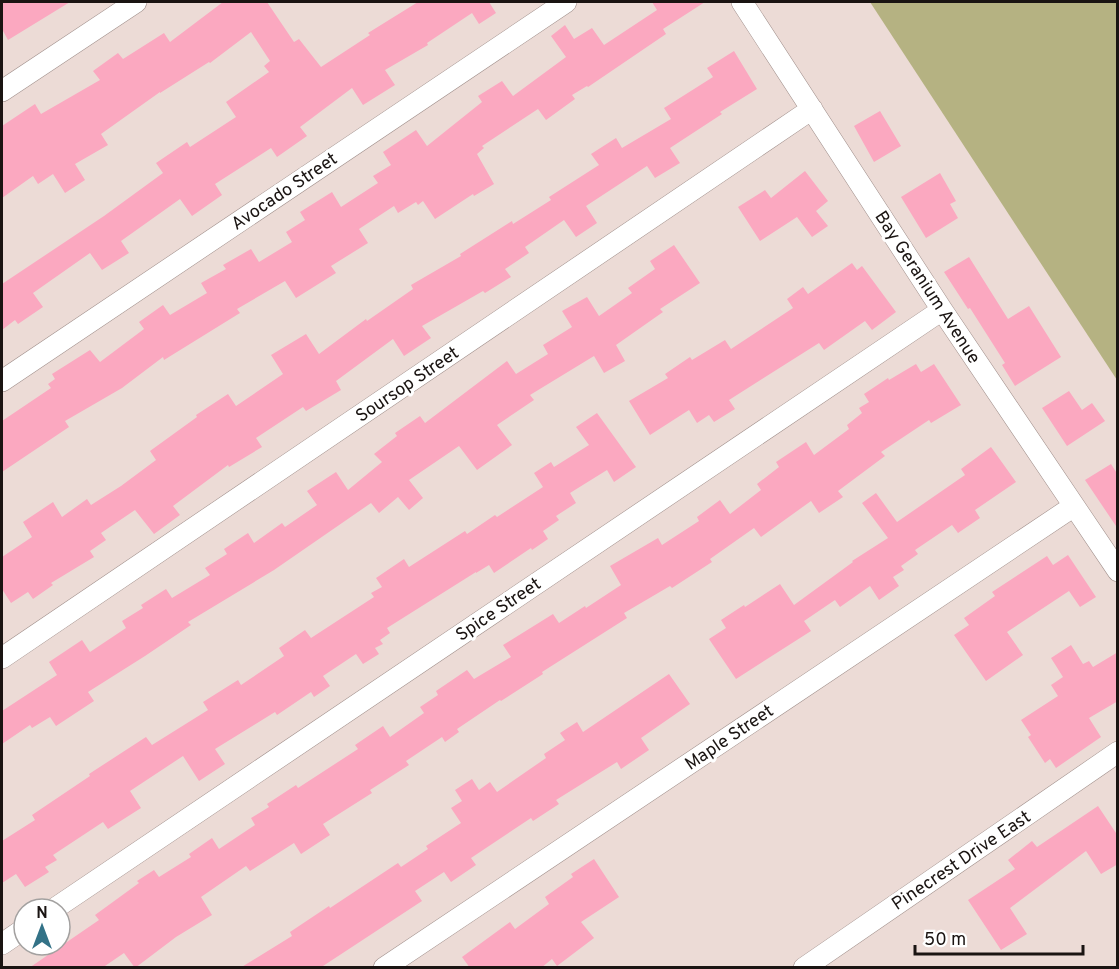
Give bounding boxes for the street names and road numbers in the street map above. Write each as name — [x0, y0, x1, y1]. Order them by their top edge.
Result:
street label: Avocado Street — [227, 148, 342, 236]
street label: Bay Geranium Avenue — [869, 207, 985, 369]
street label: Soursop Street — [352, 342, 464, 428]
street label: Spice Street — [452, 573, 546, 647]
street label: Maple Street — [681, 700, 779, 776]
street label: Pinecrest Drive East — [888, 806, 1036, 916]

